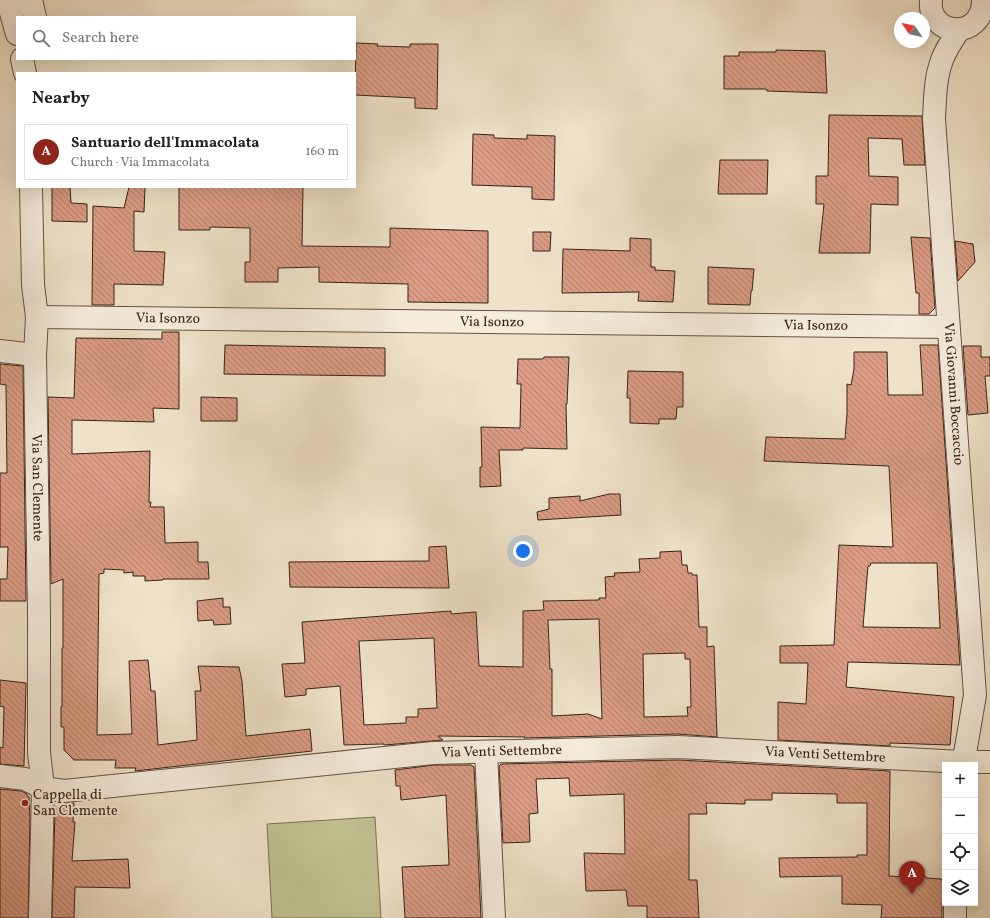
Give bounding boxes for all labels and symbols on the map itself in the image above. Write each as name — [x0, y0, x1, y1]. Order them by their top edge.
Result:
north arrow — [894, 12, 930, 48]
street label: Via Isonzo — [136, 309, 200, 328]
street label: Via Isonzo — [460, 312, 524, 332]
street label: Via Isonzo — [784, 316, 848, 335]
street label: Via Giovanni Boccaccio — [939, 322, 968, 466]
street label: Via San Clemente — [27, 434, 47, 542]
your location — [513, 541, 533, 561]
street label: Via Venti Settembre — [441, 740, 563, 762]
street label: Via Venti Settembre — [764, 742, 886, 767]
place label: Cappella di San Clemente — [33, 786, 118, 821]
marker: Cappella di San Clemente — [20, 798, 30, 808]
pin: A — [899, 861, 925, 894]

